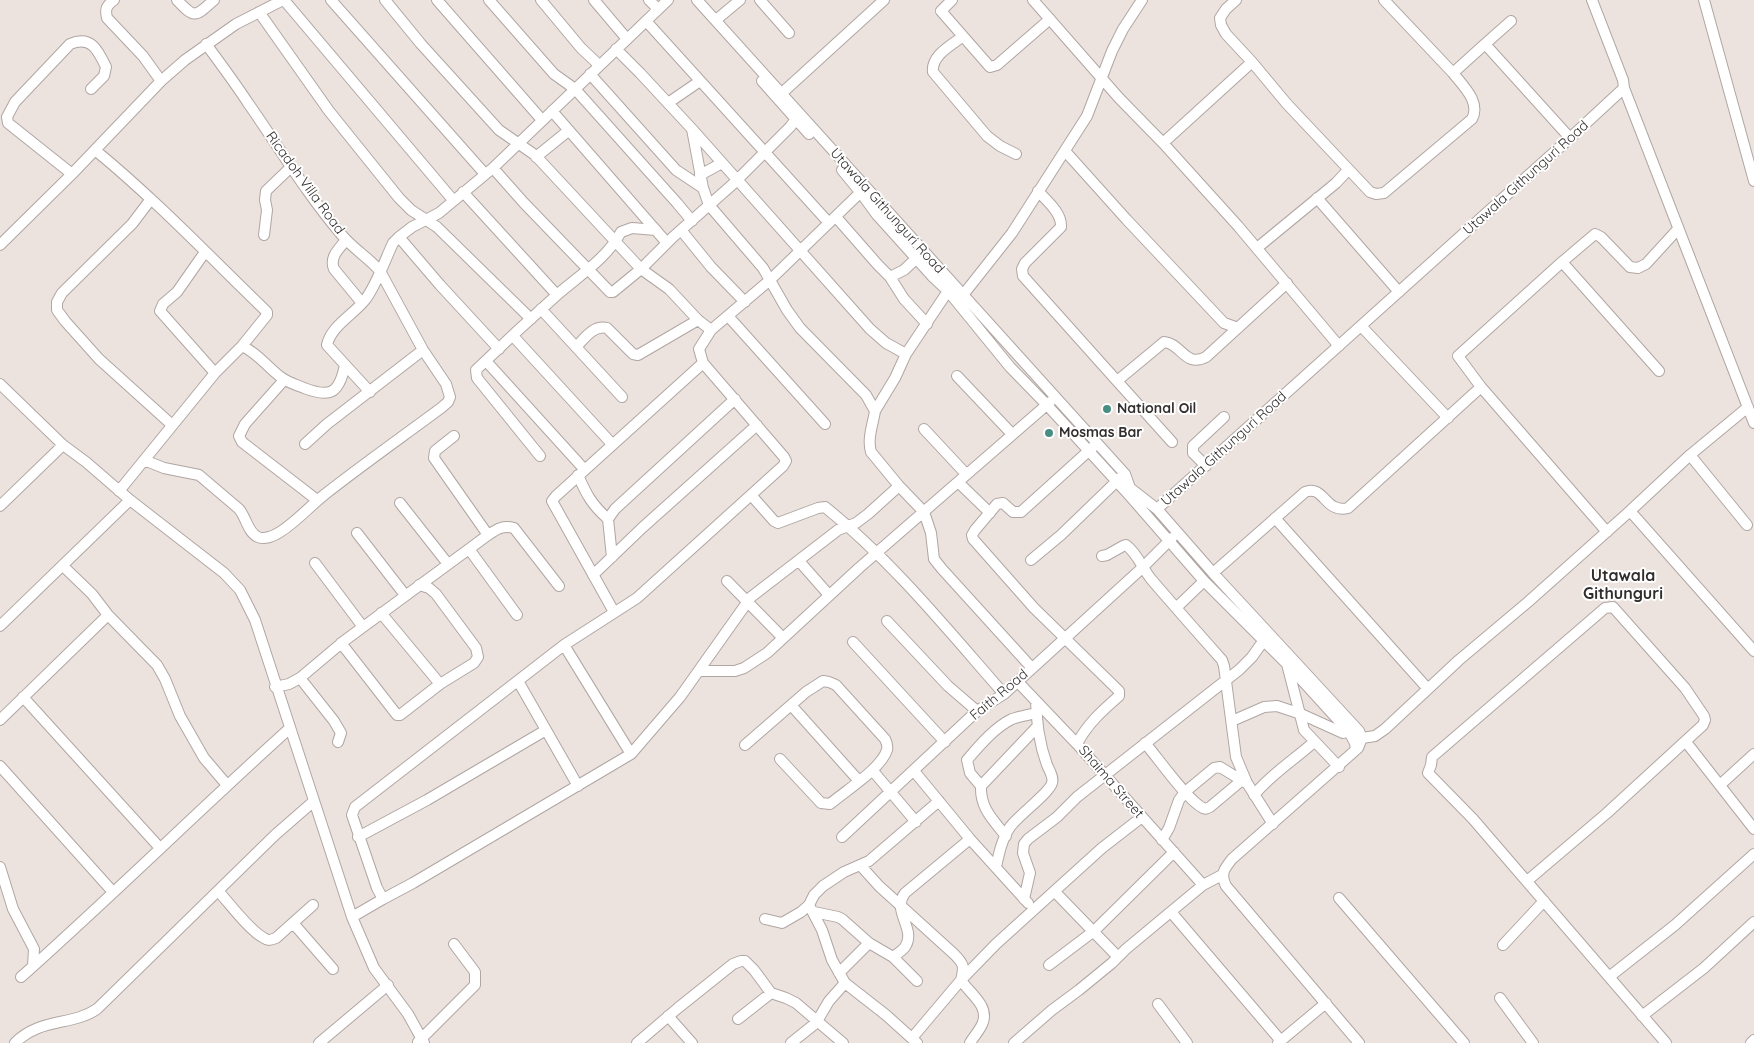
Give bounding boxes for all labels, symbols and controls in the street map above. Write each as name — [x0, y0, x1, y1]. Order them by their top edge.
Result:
street label: Utawala Githunguri Road — [1460, 117, 1592, 239]
street label: Ricadoh Villa Road — [262, 128, 348, 238]
street label: Utawala Githunguri Road — [826, 145, 948, 277]
street label: Utawala Githunguri Road — [1158, 388, 1290, 510]
place label: National Oil — [1117, 401, 1196, 417]
marker: National Oil — [1101, 403, 1113, 415]
place label: Mosmas Bar — [1059, 425, 1142, 441]
marker: Mosmas Bar — [1043, 427, 1055, 439]
district label: Utawala Githunguri — [1583, 566, 1663, 604]
street label: Faith Road — [967, 666, 1031, 724]
street label: Shaima Street — [1075, 742, 1147, 822]

